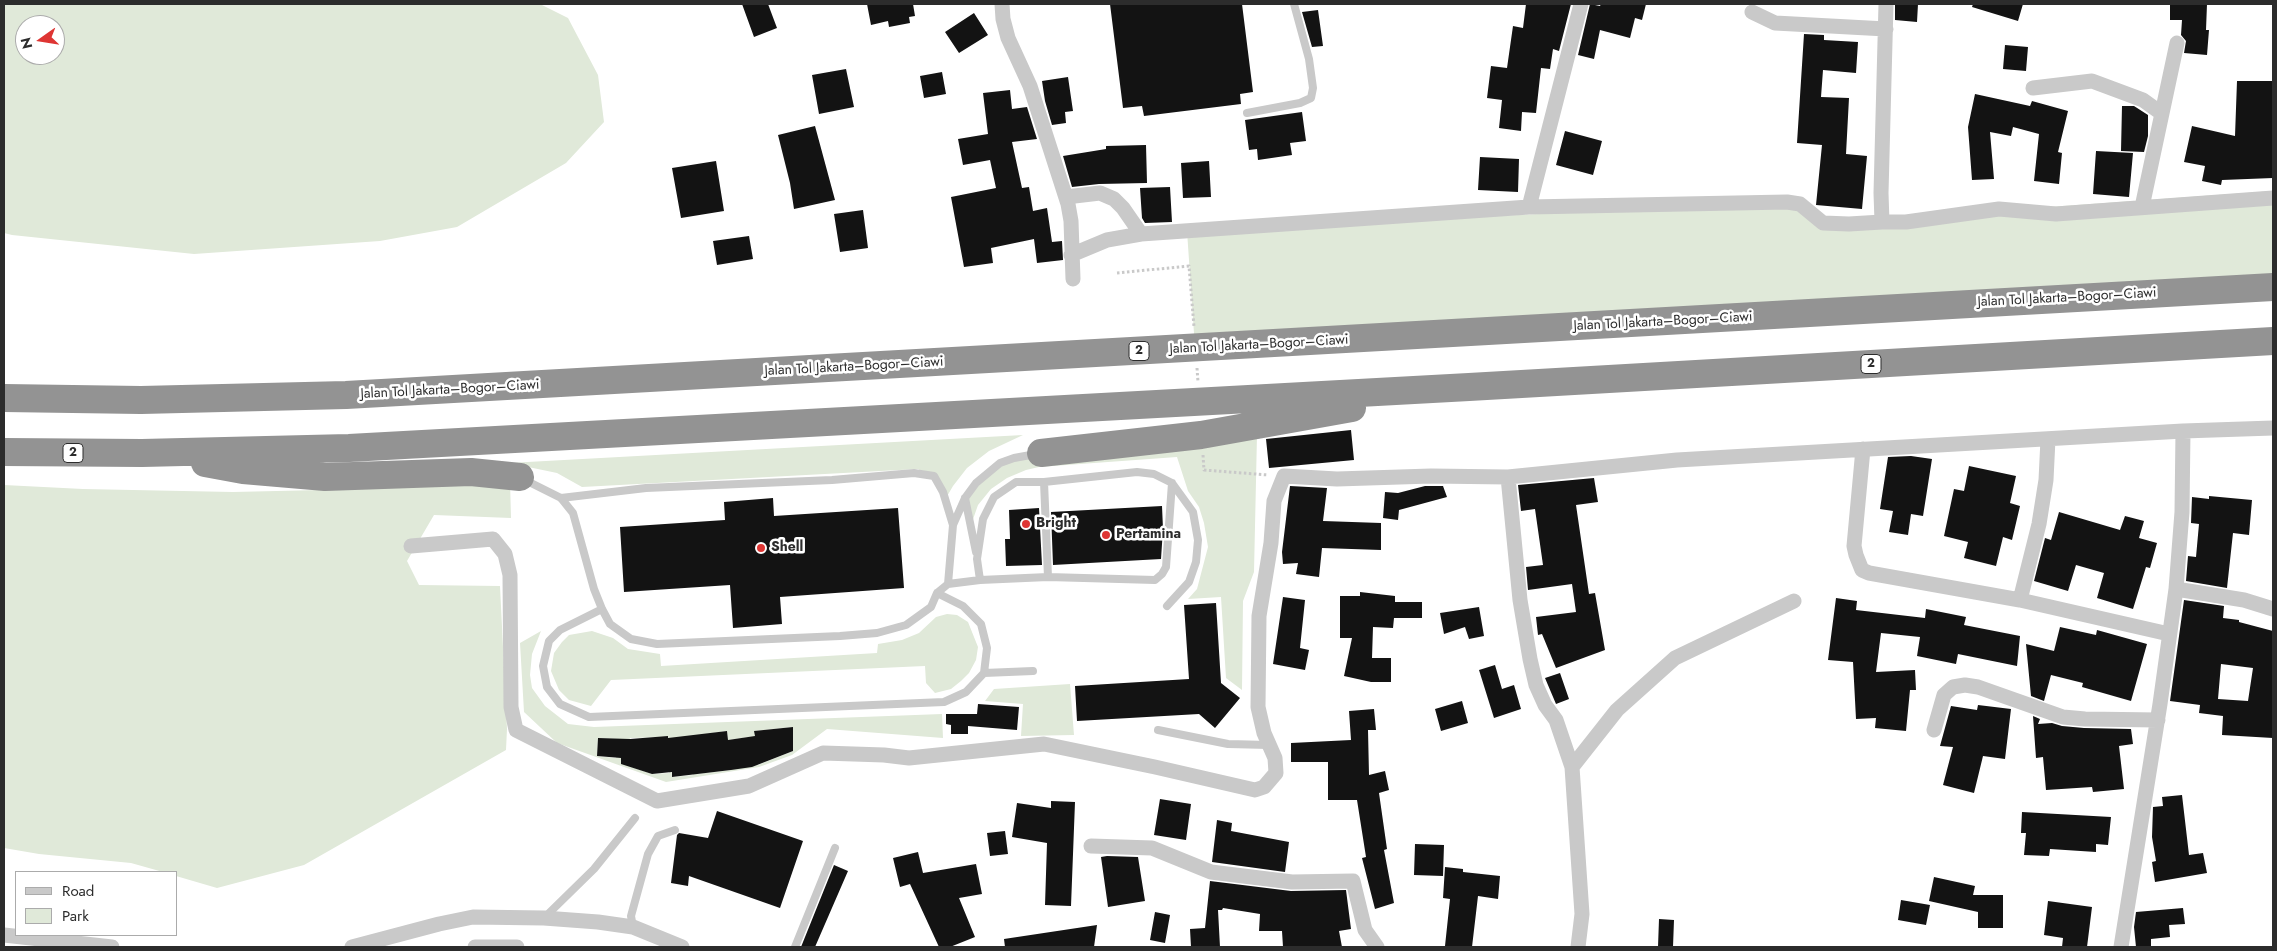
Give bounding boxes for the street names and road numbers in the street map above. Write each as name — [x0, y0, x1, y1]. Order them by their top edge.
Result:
street label: Jalan Tol Jakarta–Bogor–Ciawi — [1977, 285, 2157, 311]
street label: Jalan Tol Jakarta–Bogor–Ciawi — [1573, 309, 1753, 335]
street label: Jalan Tol Jakarta–Bogor–Ciawi — [1169, 332, 1349, 358]
road number: 2 — [1129, 342, 1149, 361]
street label: Jalan Tol Jakarta–Bogor–Ciawi — [764, 354, 944, 380]
road number: 2 — [1861, 354, 1881, 374]
street label: Jalan Tol Jakarta–Bogor–Ciawi — [360, 377, 540, 403]
road number: 2 — [63, 443, 83, 462]

